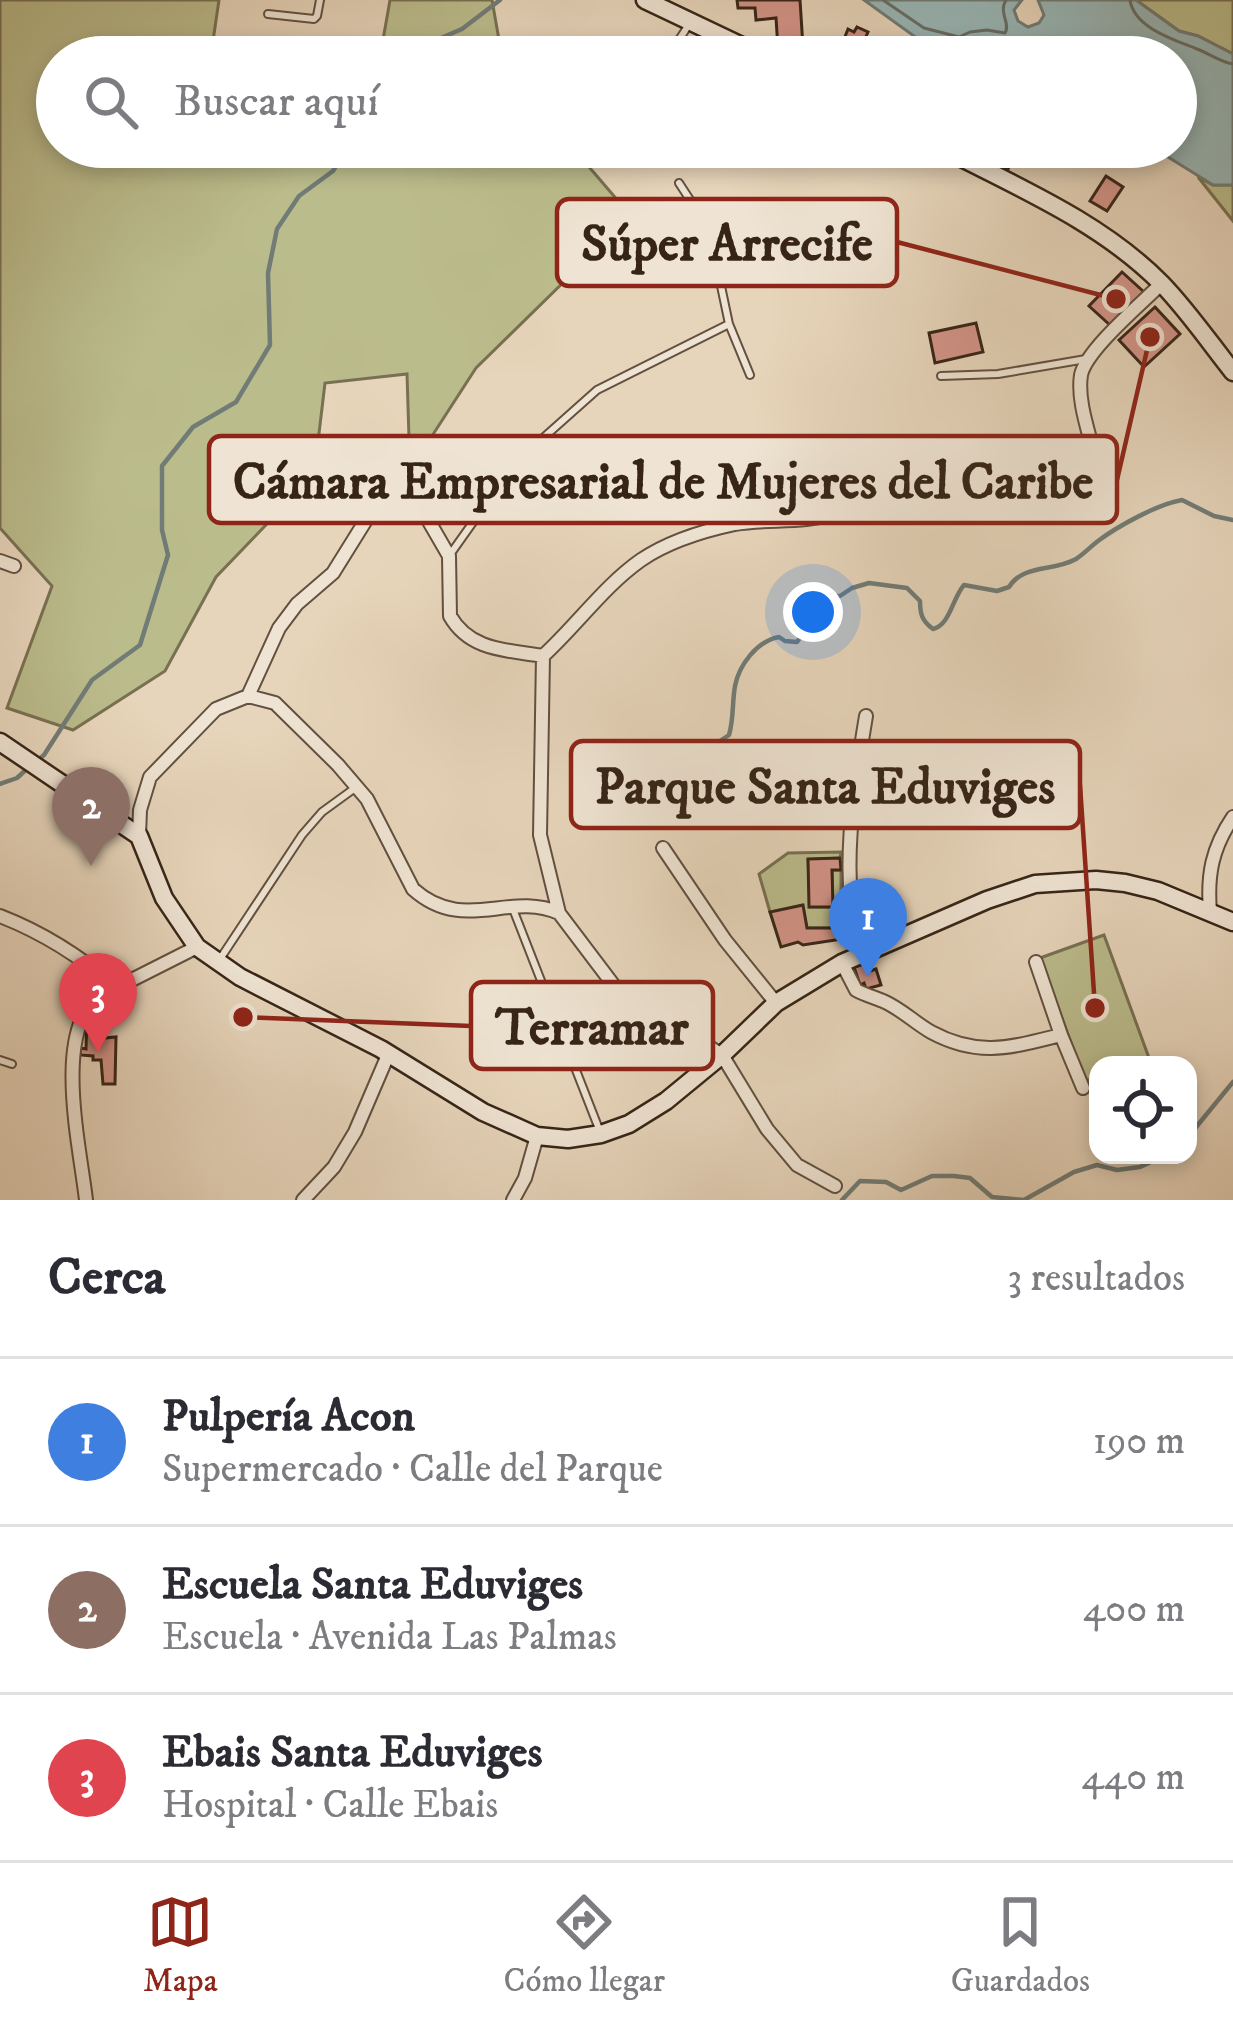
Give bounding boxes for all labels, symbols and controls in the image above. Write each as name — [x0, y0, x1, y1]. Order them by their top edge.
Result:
search box — [36, 36, 1197, 168]
icon: search — [78, 69, 144, 135]
text: Buscar aquí — [174, 74, 379, 130]
callout: Súper Arrecife — [557, 199, 897, 286]
text: Súper Arrecife — [581, 213, 873, 277]
callout: Cámara Empresarial de Mujeres del Caribe — [209, 436, 1117, 523]
text: Cámara Empresarial de Mujeres del Caribe — [233, 451, 1093, 516]
your location — [783, 582, 843, 642]
callout: Parque Santa Eduviges — [571, 741, 1080, 828]
text: Parque Santa Eduviges — [595, 756, 1055, 820]
pin: 2 — [52, 767, 130, 866]
pin: 1 — [829, 878, 907, 977]
pin: 3 — [59, 953, 137, 1052]
callout: Terramar — [471, 982, 713, 1069]
text: Terramar — [494, 997, 690, 1061]
map controls — [1089, 1056, 1197, 1164]
button: locate — [1089, 1056, 1197, 1164]
text: Cerca — [48, 1246, 165, 1310]
text: 3 resultados — [1008, 1254, 1185, 1303]
text: Pulpería Acon — [162, 1389, 415, 1445]
text: 1 — [80, 1417, 94, 1466]
text: 190 m — [1093, 1417, 1185, 1466]
text: Supermercado · Calle del Parque — [162, 1445, 663, 1494]
text: Escuela Santa Eduviges — [162, 1557, 583, 1613]
text: 2 — [77, 1585, 97, 1634]
text: 400 m — [1083, 1585, 1185, 1634]
text: Escuela · Avenida Las Palmas — [162, 1613, 617, 1662]
text: Ebais Santa Eduviges — [162, 1725, 543, 1781]
text: 3 — [80, 1753, 94, 1802]
text: 440 m — [1081, 1753, 1185, 1802]
text: Hospital · Calle Ebais — [162, 1781, 498, 1830]
tab: Mapa — [143, 1889, 218, 2002]
tab: Cómo llegar — [503, 1889, 665, 2002]
tab: Guardados — [951, 1889, 1090, 2002]

